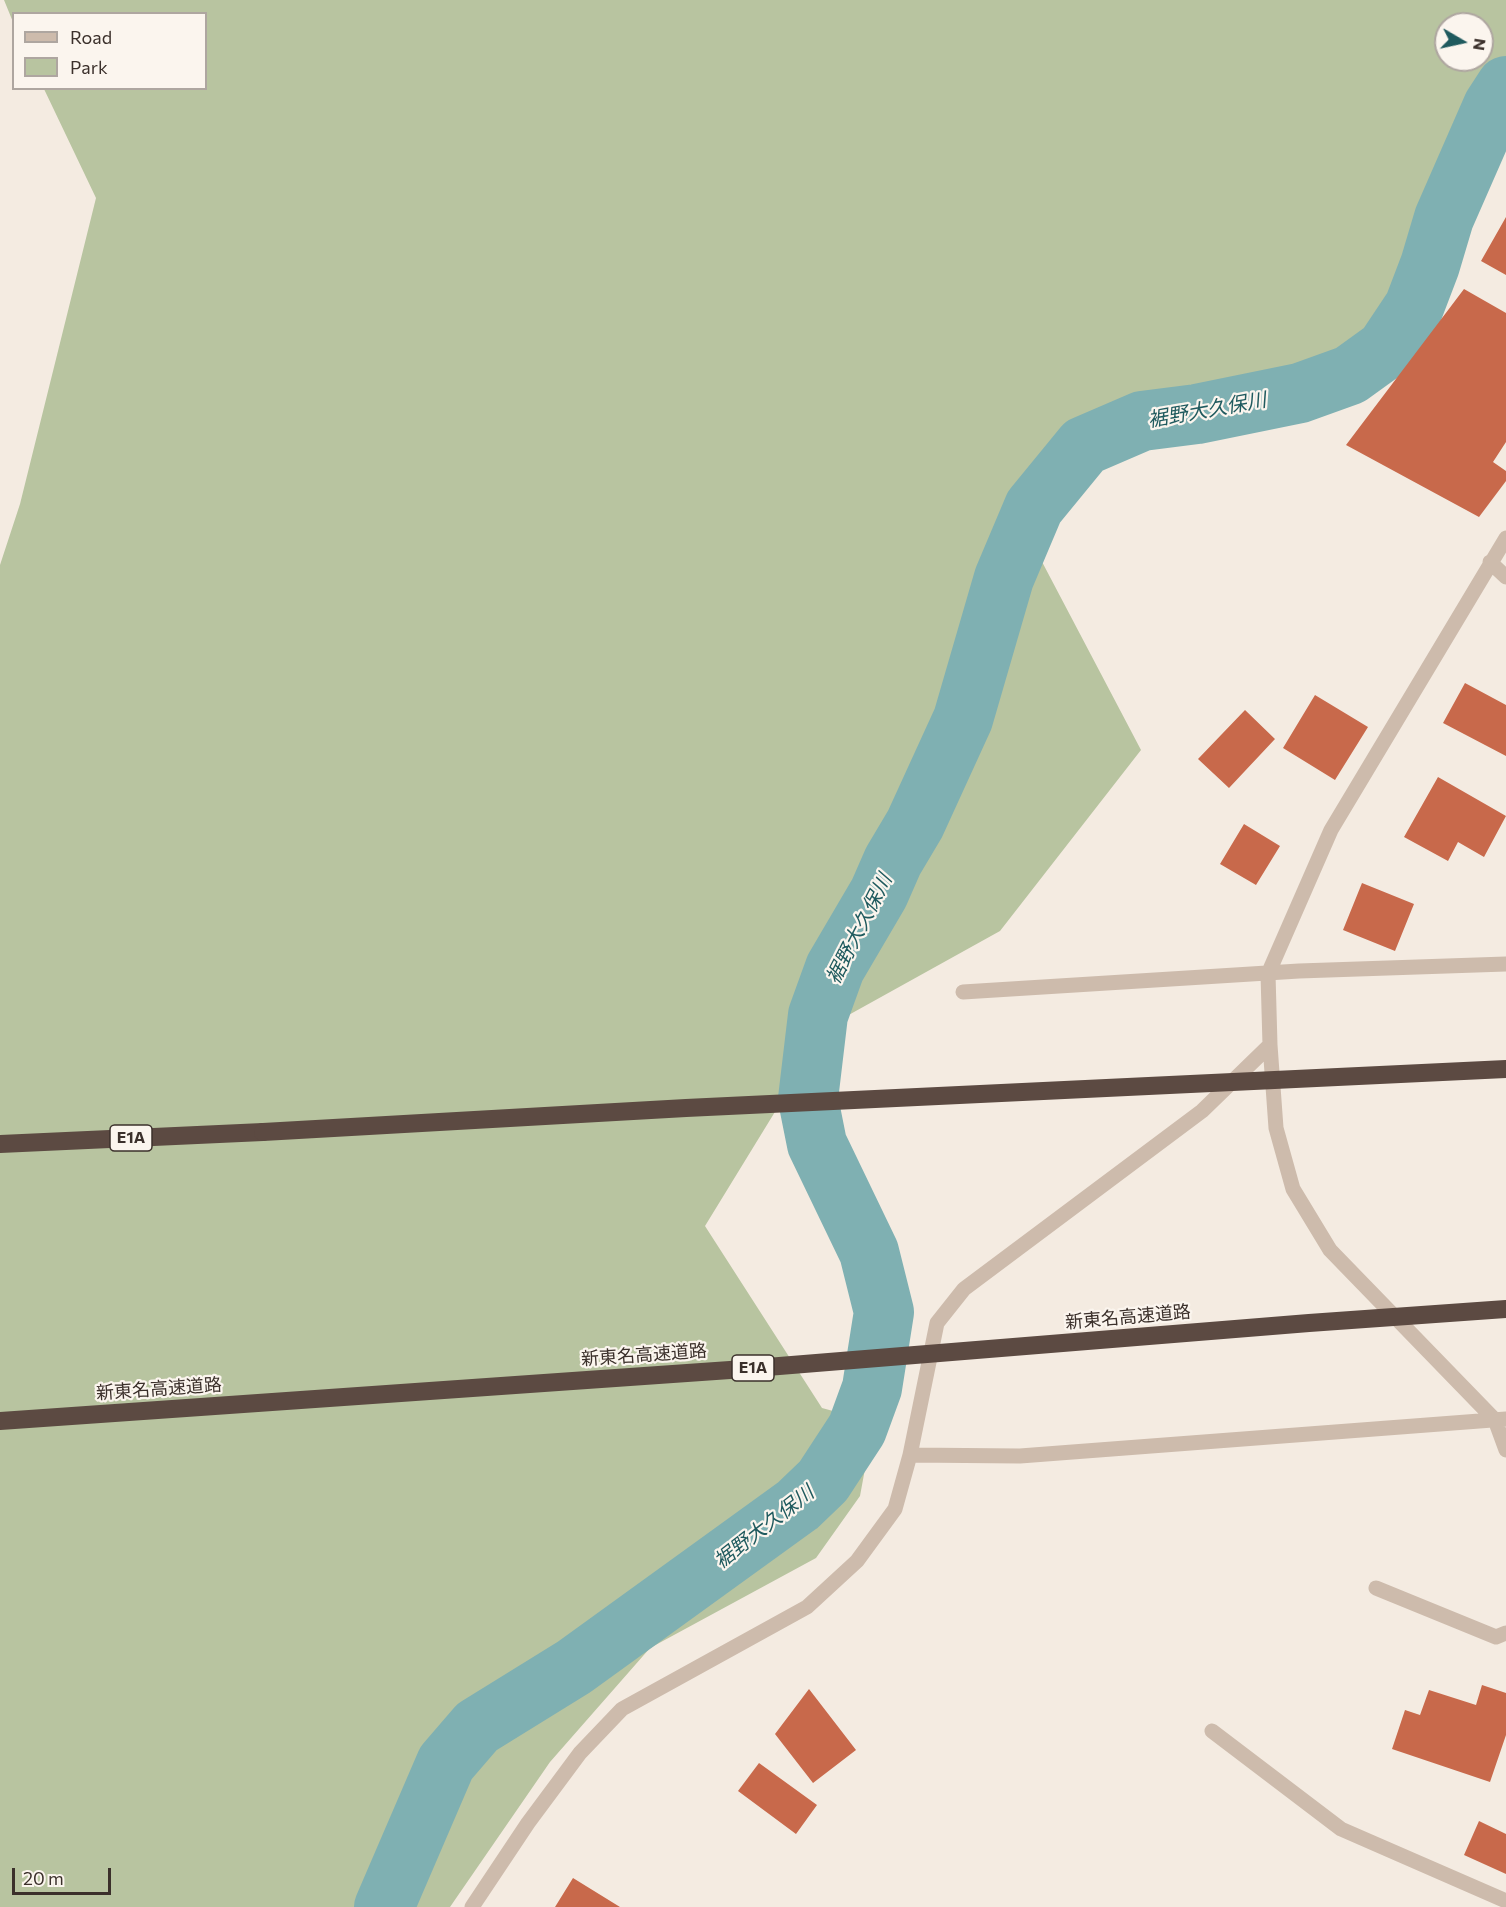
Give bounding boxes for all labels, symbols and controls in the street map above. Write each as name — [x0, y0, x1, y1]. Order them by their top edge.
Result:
legend — [12, 12, 207, 90]
north arrow — [1434, 12, 1494, 72]
text: Road — [70, 26, 112, 48]
text: N — [1470, 37, 1491, 52]
text: Park — [70, 56, 108, 78]
water label: 裾野大久保川 — [1146, 388, 1268, 432]
water label: 裾野大久保川 — [821, 870, 897, 988]
road number: E1A — [110, 1125, 152, 1151]
street label: 新東名高速道路 — [1064, 1301, 1192, 1333]
street label: 新東名高速道路 — [580, 1340, 708, 1370]
road number: E1A — [732, 1355, 774, 1381]
street label: 新東名高速道路 — [95, 1374, 223, 1404]
water label: 裾野大久保川 — [709, 1481, 819, 1573]
scale bar — [15, 1856, 114, 1894]
text: 20 m — [23, 1867, 64, 1889]

